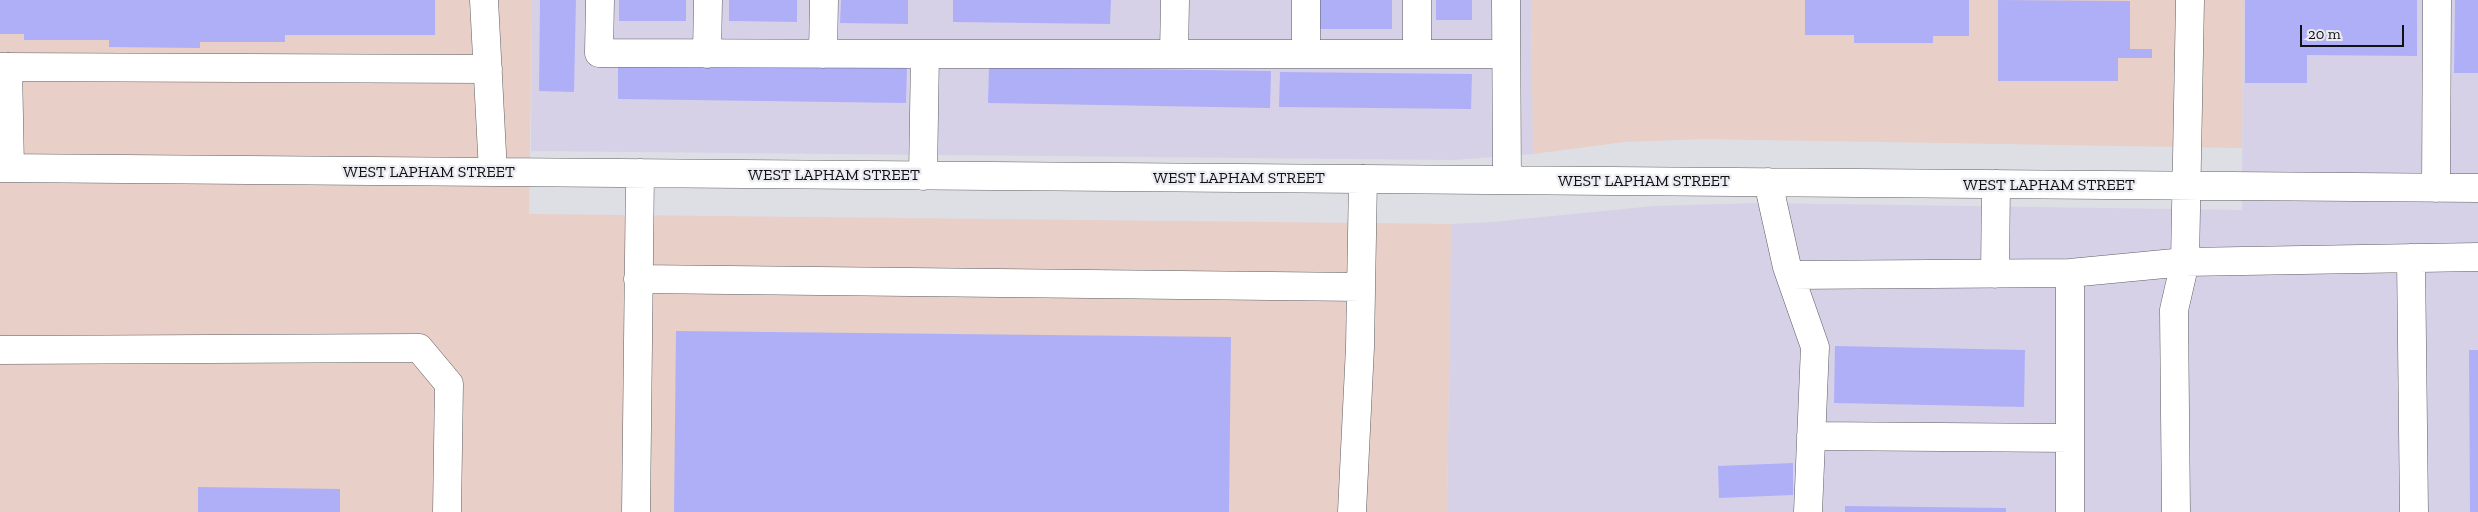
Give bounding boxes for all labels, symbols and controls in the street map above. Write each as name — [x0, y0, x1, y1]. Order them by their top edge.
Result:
scale bar — [2303, 15, 2407, 47]
text: 20 m — [2308, 25, 2341, 43]
street label: WEST LAPHAM STREET — [343, 162, 515, 182]
street label: WEST LAPHAM STREET — [748, 165, 920, 185]
street label: WEST LAPHAM STREET — [1153, 168, 1325, 188]
street label: WEST LAPHAM STREET — [1558, 171, 1730, 191]
street label: WEST LAPHAM STREET — [1963, 175, 2135, 195]

